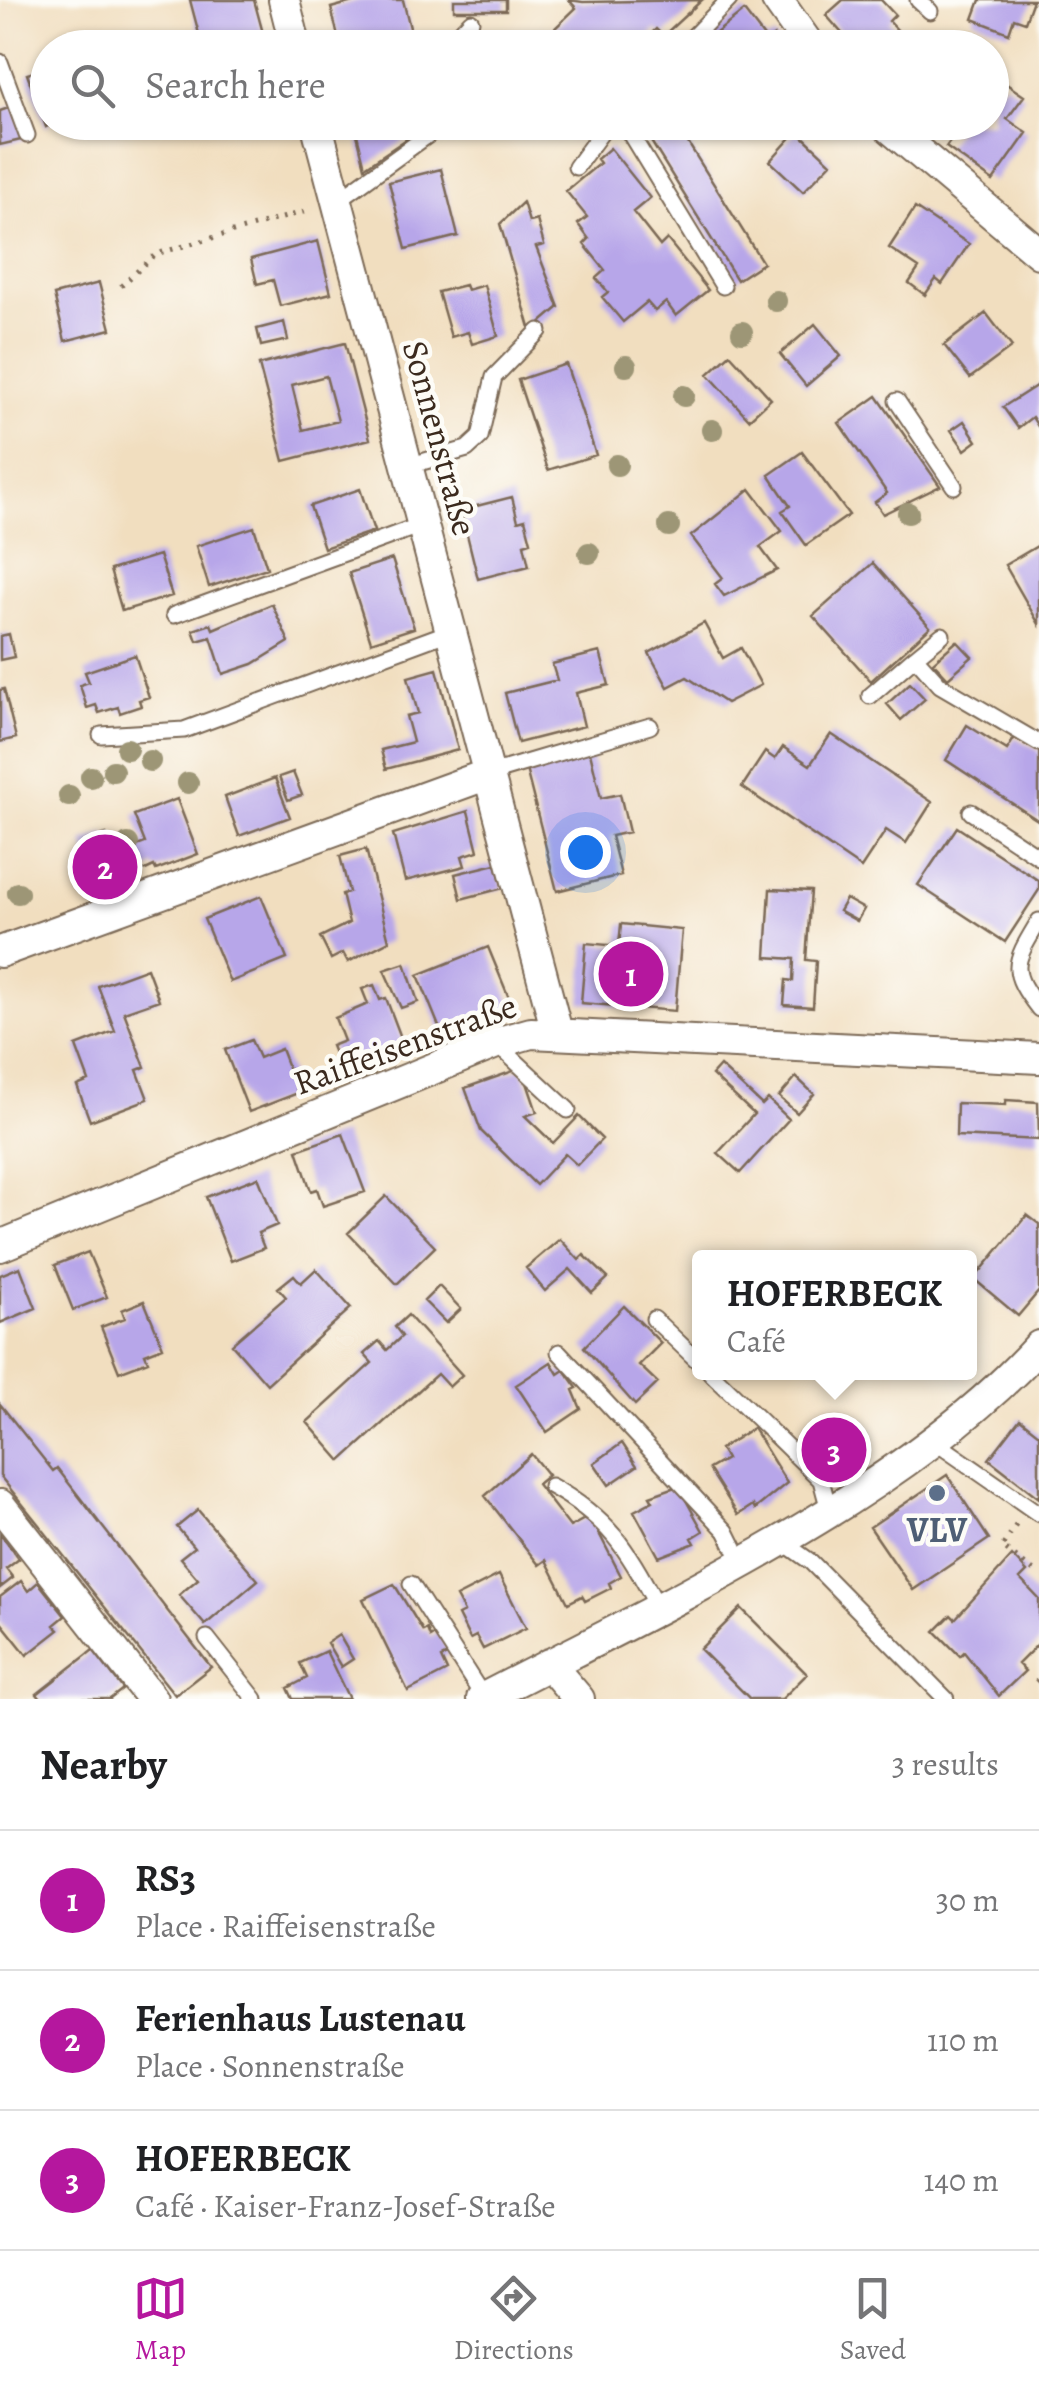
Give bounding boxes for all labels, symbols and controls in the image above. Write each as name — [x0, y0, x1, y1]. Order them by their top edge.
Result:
search box — [30, 30, 1009, 140]
icon: search — [65, 58, 120, 113]
text: Search here — [145, 59, 326, 111]
street label: Sonnenstraße — [391, 335, 489, 541]
your location — [560, 827, 611, 878]
pin: 2 — [72, 830, 138, 904]
pin: 1 — [598, 936, 664, 1012]
street label: Raiffeisenstraße — [287, 981, 523, 1107]
popup — [692, 1250, 977, 1380]
text: HOFERBECK — [727, 1267, 942, 1319]
text: Café — [727, 1319, 786, 1363]
pin: 3 — [802, 1412, 866, 1488]
marker: VLV — [926, 1482, 948, 1504]
place label: VLV — [906, 1506, 967, 1554]
text: Nearby — [40, 1736, 167, 1793]
text: 3 results — [892, 1742, 999, 1786]
text: RS3 — [135, 1852, 196, 1904]
text: 1 — [67, 1878, 78, 1922]
text: 30 m — [936, 1878, 999, 1922]
text: Place · Raiffeisenstraße — [135, 1904, 436, 1948]
text: Ferienhaus Lustenau — [135, 1992, 465, 2044]
text: 2 — [65, 2018, 80, 2062]
text: 110 m — [927, 2018, 999, 2062]
text: Place · Sonnenstraße — [135, 2044, 405, 2088]
text: HOFERBECK — [135, 2132, 351, 2184]
text: 3 — [66, 2158, 79, 2202]
text: 140 m — [924, 2158, 999, 2202]
text: Café · Kaiser-Franz-Josef-Straße — [135, 2184, 556, 2228]
tab: Map — [133, 2271, 188, 2369]
tab: Directions — [454, 2271, 574, 2369]
tab: Saved — [840, 2271, 906, 2369]

